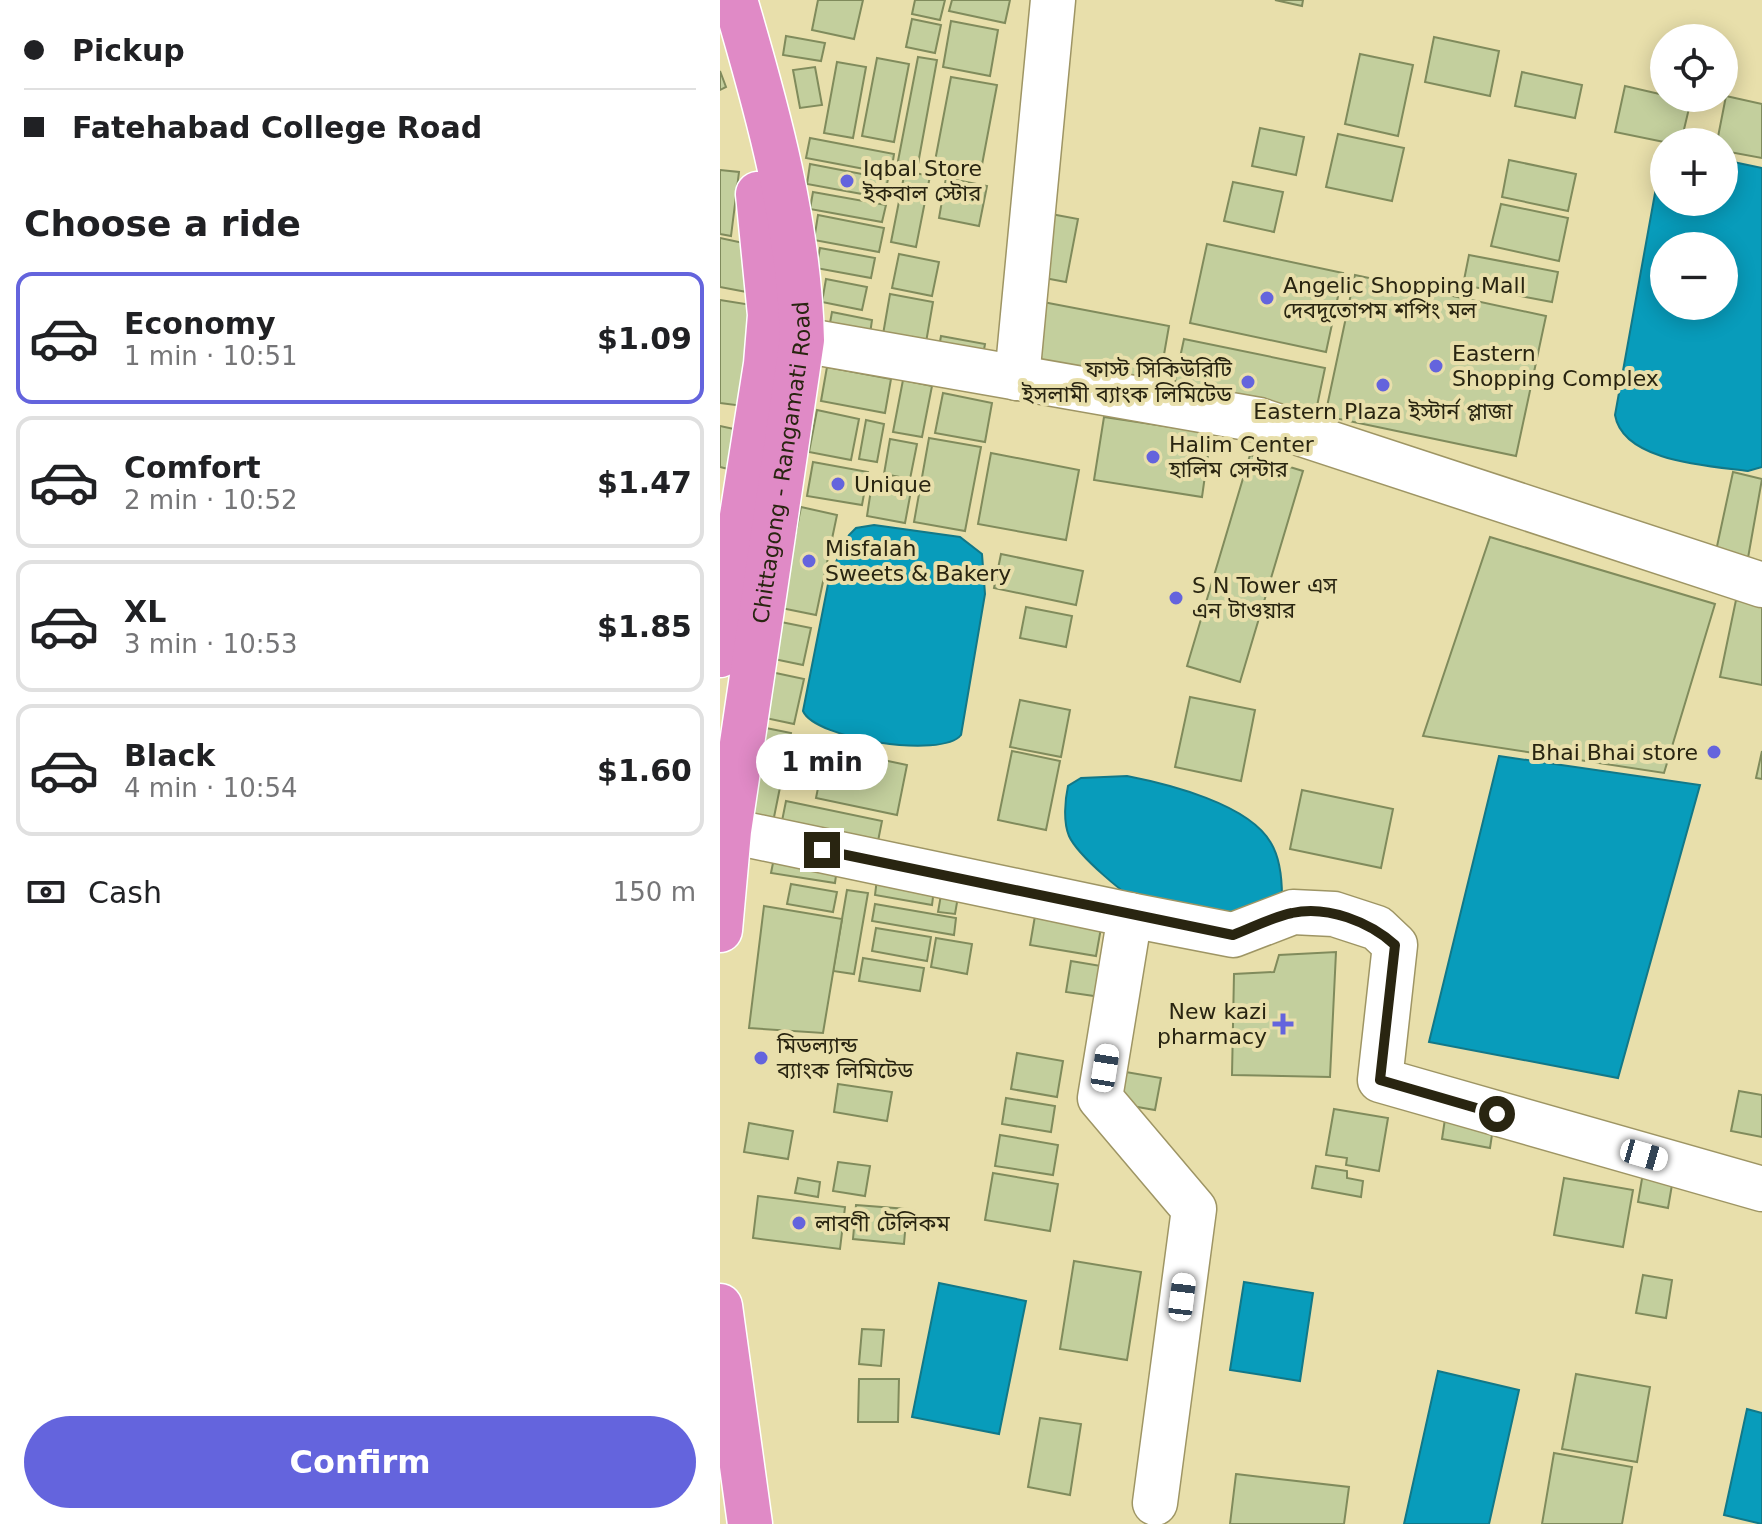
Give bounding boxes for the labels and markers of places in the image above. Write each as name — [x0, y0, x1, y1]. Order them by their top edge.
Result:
place label: Iqbal Store ইকবাল স্টোর — [862, 156, 982, 206]
marker: Iqbal Store ইকবাল স্টোর — [838, 172, 856, 190]
place label: Angelic Shopping Mall দেবদূতোপম শপিং মল — [1283, 273, 1526, 323]
marker: Angelic Shopping Mall দেবদূতোপম শপিং মল — [1258, 289, 1276, 307]
place label: Eastern Shopping Complex — [1452, 341, 1659, 391]
place label: ফাস্ট সিকিউরিটি ইসলামী ব্যাংক লিমিটেড — [1021, 357, 1233, 407]
marker: Eastern Shopping Complex — [1427, 357, 1445, 375]
marker: ফাস্ট সিকিউরিটি ইসলামী ব্যাংক লিমিটেড — [1239, 373, 1257, 391]
marker: Eastern Plaza ইস্টার্ন প্লাজা — [1374, 376, 1392, 394]
place label: Eastern Plaza ইস্টার্ন প্লাজা — [1253, 398, 1514, 424]
place label: Halim Center হালিম সেন্টার — [1168, 432, 1315, 482]
marker: Halim Center হালিম সেন্টার — [1144, 448, 1162, 466]
place label: Unique — [854, 472, 932, 497]
marker: Unique — [829, 475, 847, 493]
place label: Misfalah Sweets & Bakery — [825, 536, 1011, 586]
marker: Misfalah Sweets & Bakery — [800, 552, 818, 570]
place label: S N Tower এস এন টাওয়ার — [1192, 573, 1337, 623]
marker: S N Tower এস এন টাওয়ার — [1167, 589, 1185, 607]
place label: Bhai Bhai store — [1531, 740, 1698, 765]
marker: Bhai Bhai store — [1705, 743, 1723, 761]
place label: New kazi pharmacy — [1157, 999, 1267, 1049]
marker: New kazi pharmacy — [1274, 1015, 1292, 1033]
place label: মিডল্যান্ড ব্যাংক লিমিটেড — [776, 1033, 914, 1083]
marker: মিডল্যান্ড ব্যাংক লিমিটেড — [752, 1049, 770, 1067]
place label: লাবণী টেলিকম — [814, 1211, 950, 1236]
marker: লাবণী টেলিকম — [790, 1214, 808, 1232]

